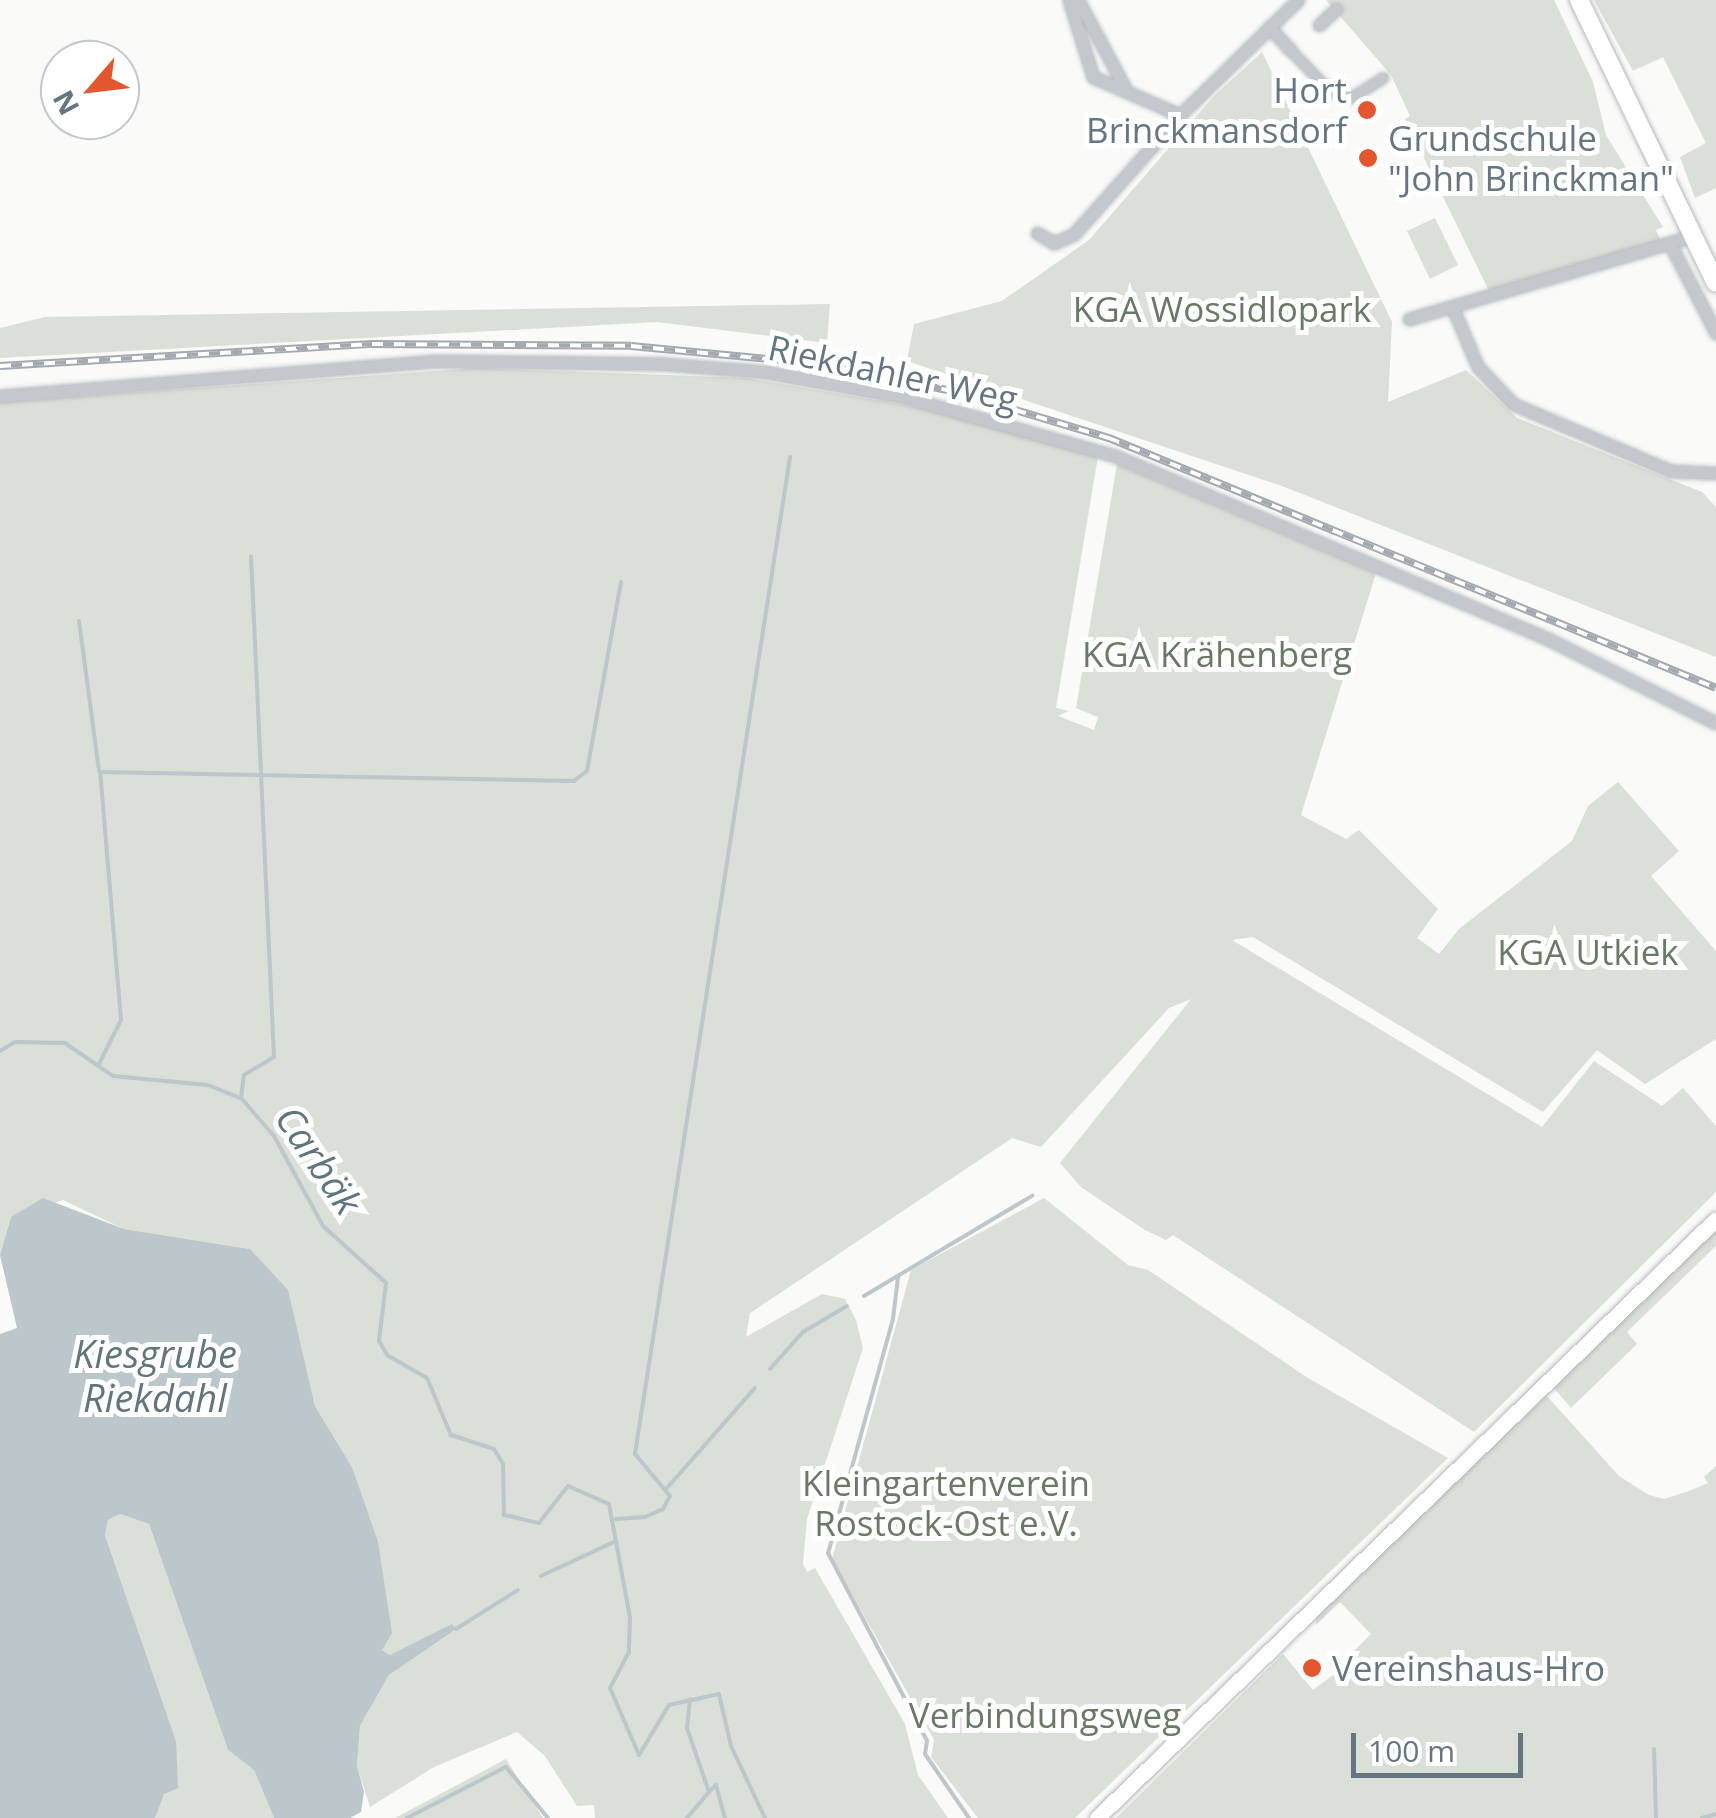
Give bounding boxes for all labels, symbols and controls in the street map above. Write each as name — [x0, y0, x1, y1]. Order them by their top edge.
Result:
north arrow — [40, 40, 140, 140]
place label: Hort Brinckmansdorf — [1086, 69, 1347, 151]
text: N — [43, 84, 87, 122]
marker: Hort Brinckmansdorf — [1356, 99, 1378, 121]
place label: Grundschule "John Brinckman" — [1388, 117, 1674, 199]
marker: Grundschule "John Brinckman" — [1357, 147, 1379, 169]
park label: KGA Wossidlopark — [1073, 288, 1371, 330]
street label: Riekdahler Weg — [765, 326, 1021, 420]
park label: KGA Krähenberg — [1082, 633, 1352, 675]
park label: KGA Utkiek — [1497, 931, 1679, 973]
water label: Carbäk — [266, 1097, 372, 1223]
water label: Kiesgrube Riekdahl — [73, 1331, 237, 1420]
park label: Kleingartenverein Rostock-Ost e.V. — [802, 1462, 1090, 1544]
place label: Vereinshaus-Hro — [1332, 1647, 1605, 1689]
marker: Vereinshaus-Hro — [1301, 1657, 1323, 1679]
park label: Verbindungsweg — [909, 1694, 1181, 1736]
scale bar — [1356, 1713, 1528, 1775]
text: 100 m — [1368, 1730, 1455, 1771]

